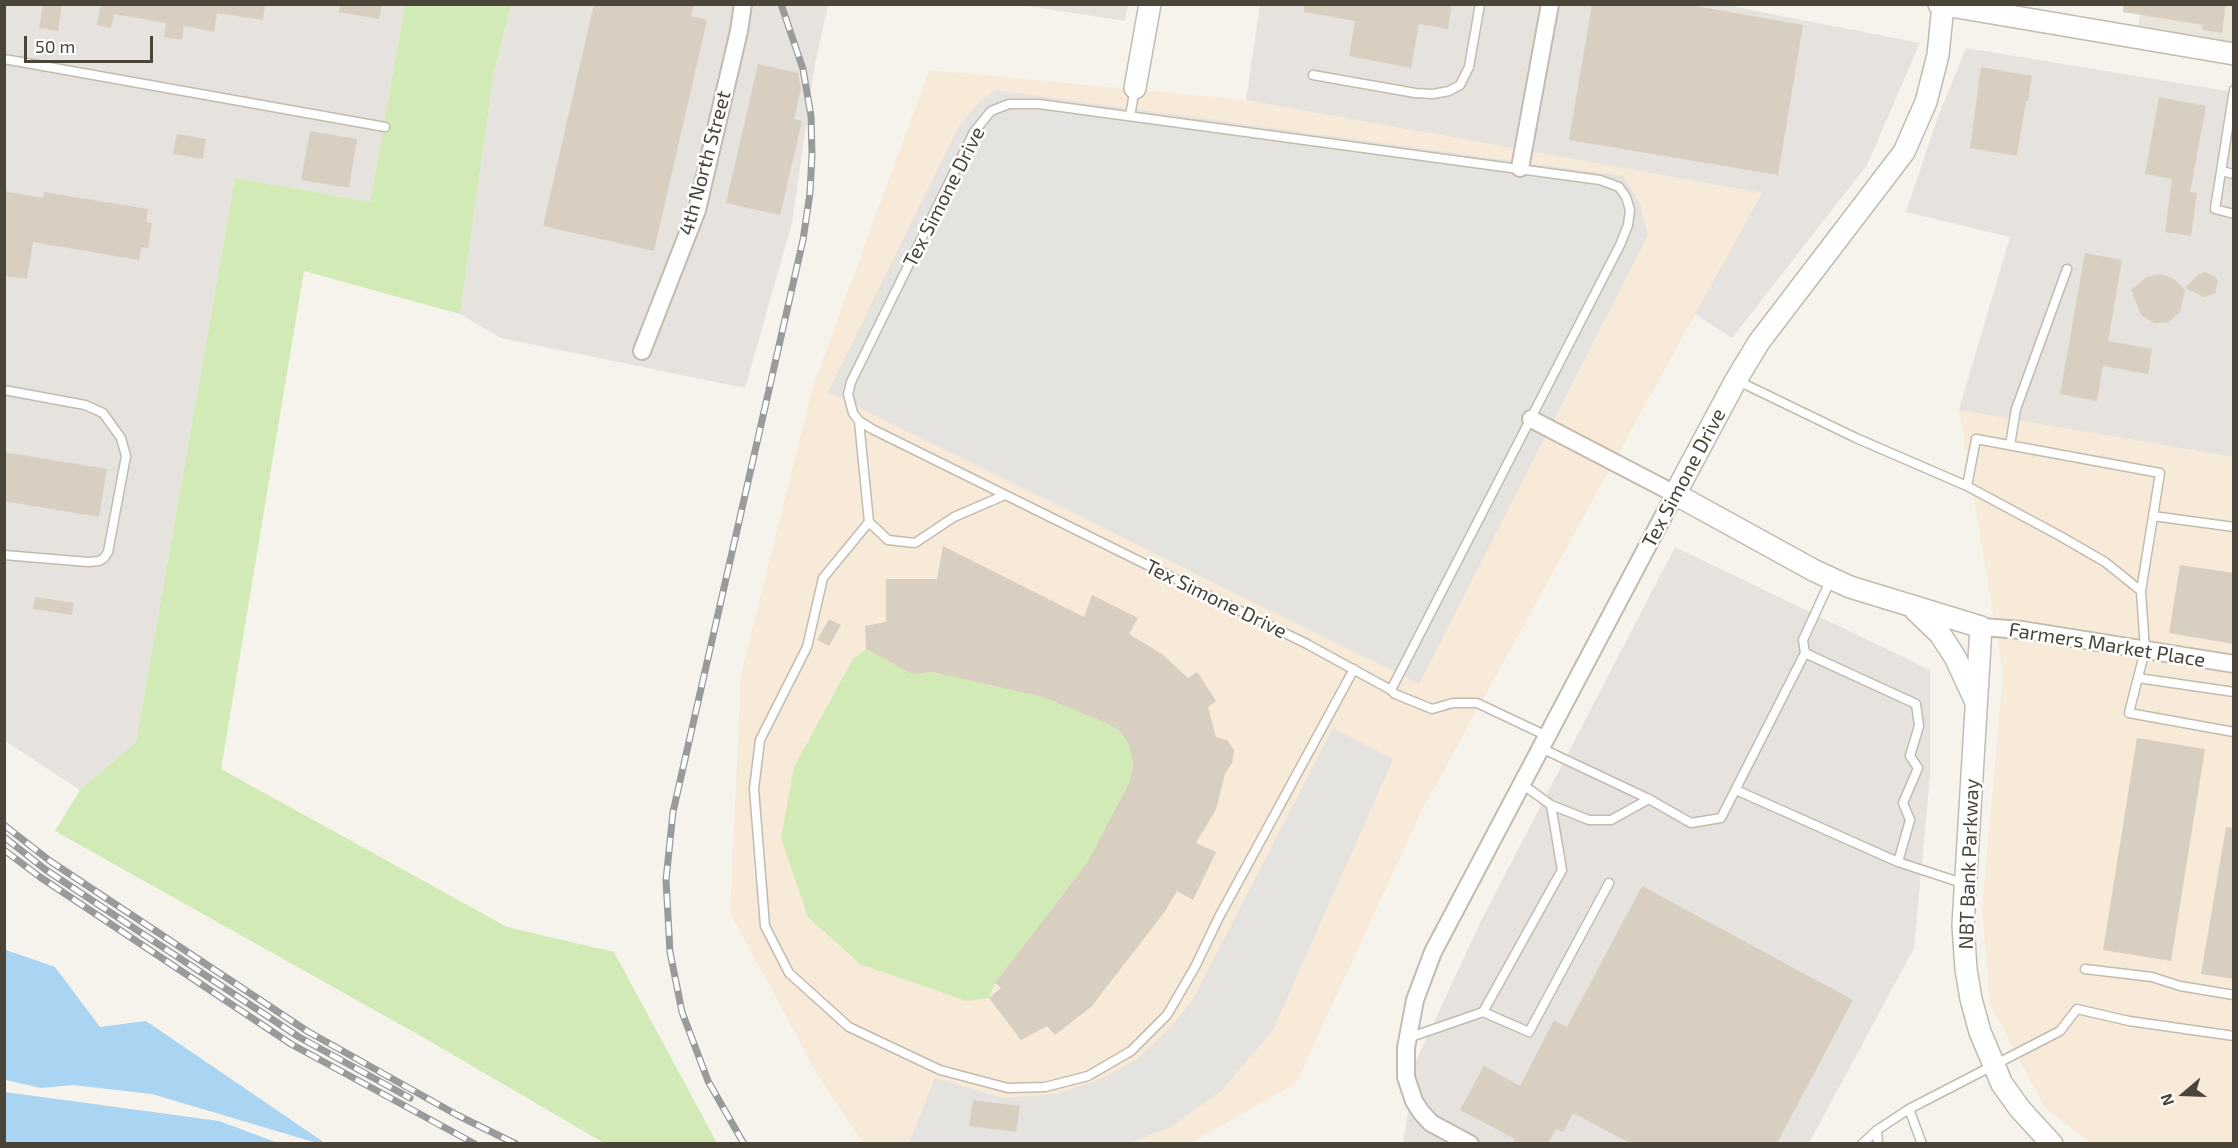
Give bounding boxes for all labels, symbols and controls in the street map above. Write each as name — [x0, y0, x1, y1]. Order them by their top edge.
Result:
scale bar — [27, 24, 156, 62]
text: 50 m — [35, 35, 75, 57]
street label: 4th North Street — [674, 88, 736, 238]
street label: Tex Simone Drive — [898, 123, 990, 271]
street label: Tex Simone Drive — [1637, 404, 1731, 552]
street label: Tex Simone Drive — [1141, 554, 1291, 644]
street label: Farmers Market Place — [2007, 618, 2207, 672]
street label: NBT Bank Parkway — [1954, 778, 1984, 950]
north arrow — [2154, 1064, 2214, 1124]
text: N — [2156, 1091, 2177, 1109]

